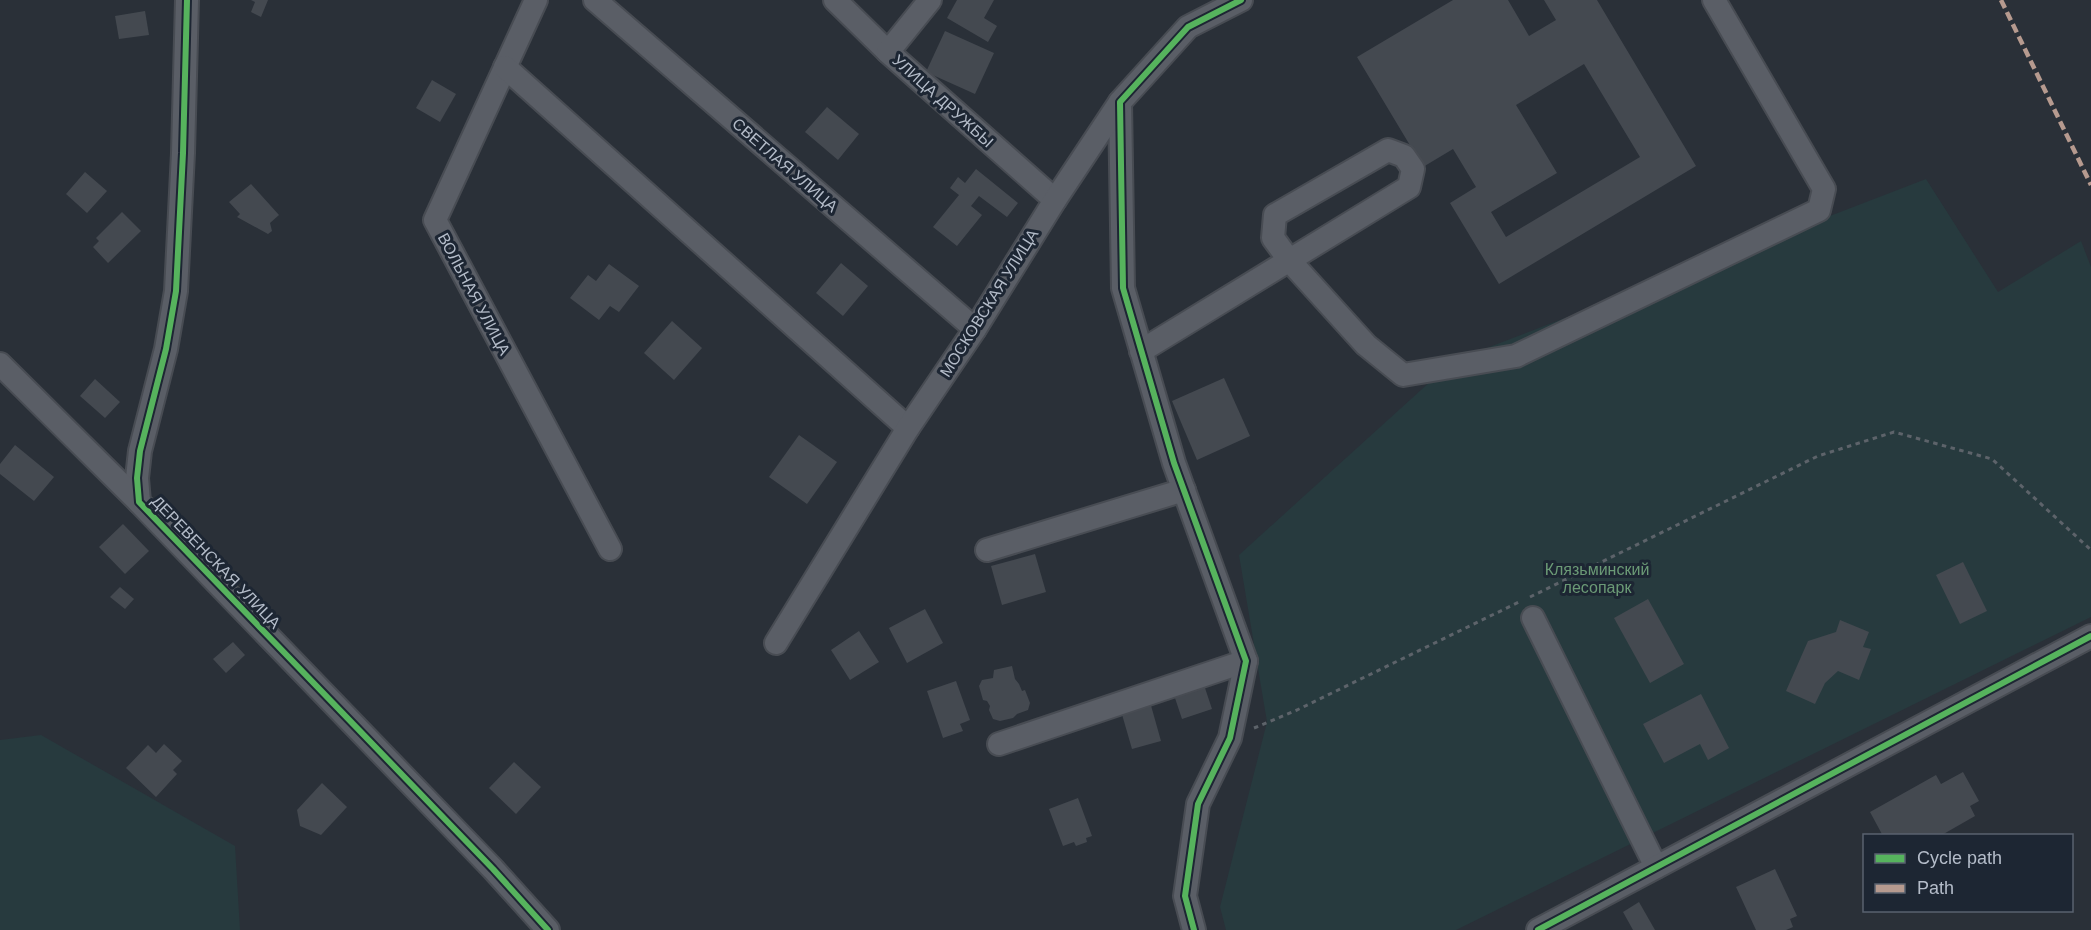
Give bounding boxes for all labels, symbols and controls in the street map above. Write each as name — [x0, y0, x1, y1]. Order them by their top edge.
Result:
street label: УЛИЦА ДРУЖБЫ — [889, 51, 997, 151]
street label: СВЕТЛАЯ УЛИЦА — [729, 115, 841, 215]
street label: МОСКОВСКАЯ УЛИЦА — [937, 226, 1042, 380]
street label: ВОЛЬНАЯ УЛИЦА — [435, 230, 514, 358]
street label: ДЕРЕВЕНСКАЯ УЛИЦА — [148, 492, 284, 632]
park label: Клязьминский лесопарк — [1545, 561, 1649, 596]
legend — [1863, 834, 2073, 912]
text: Cycle path — [1917, 848, 2002, 868]
text: Path — [1917, 878, 1954, 898]

